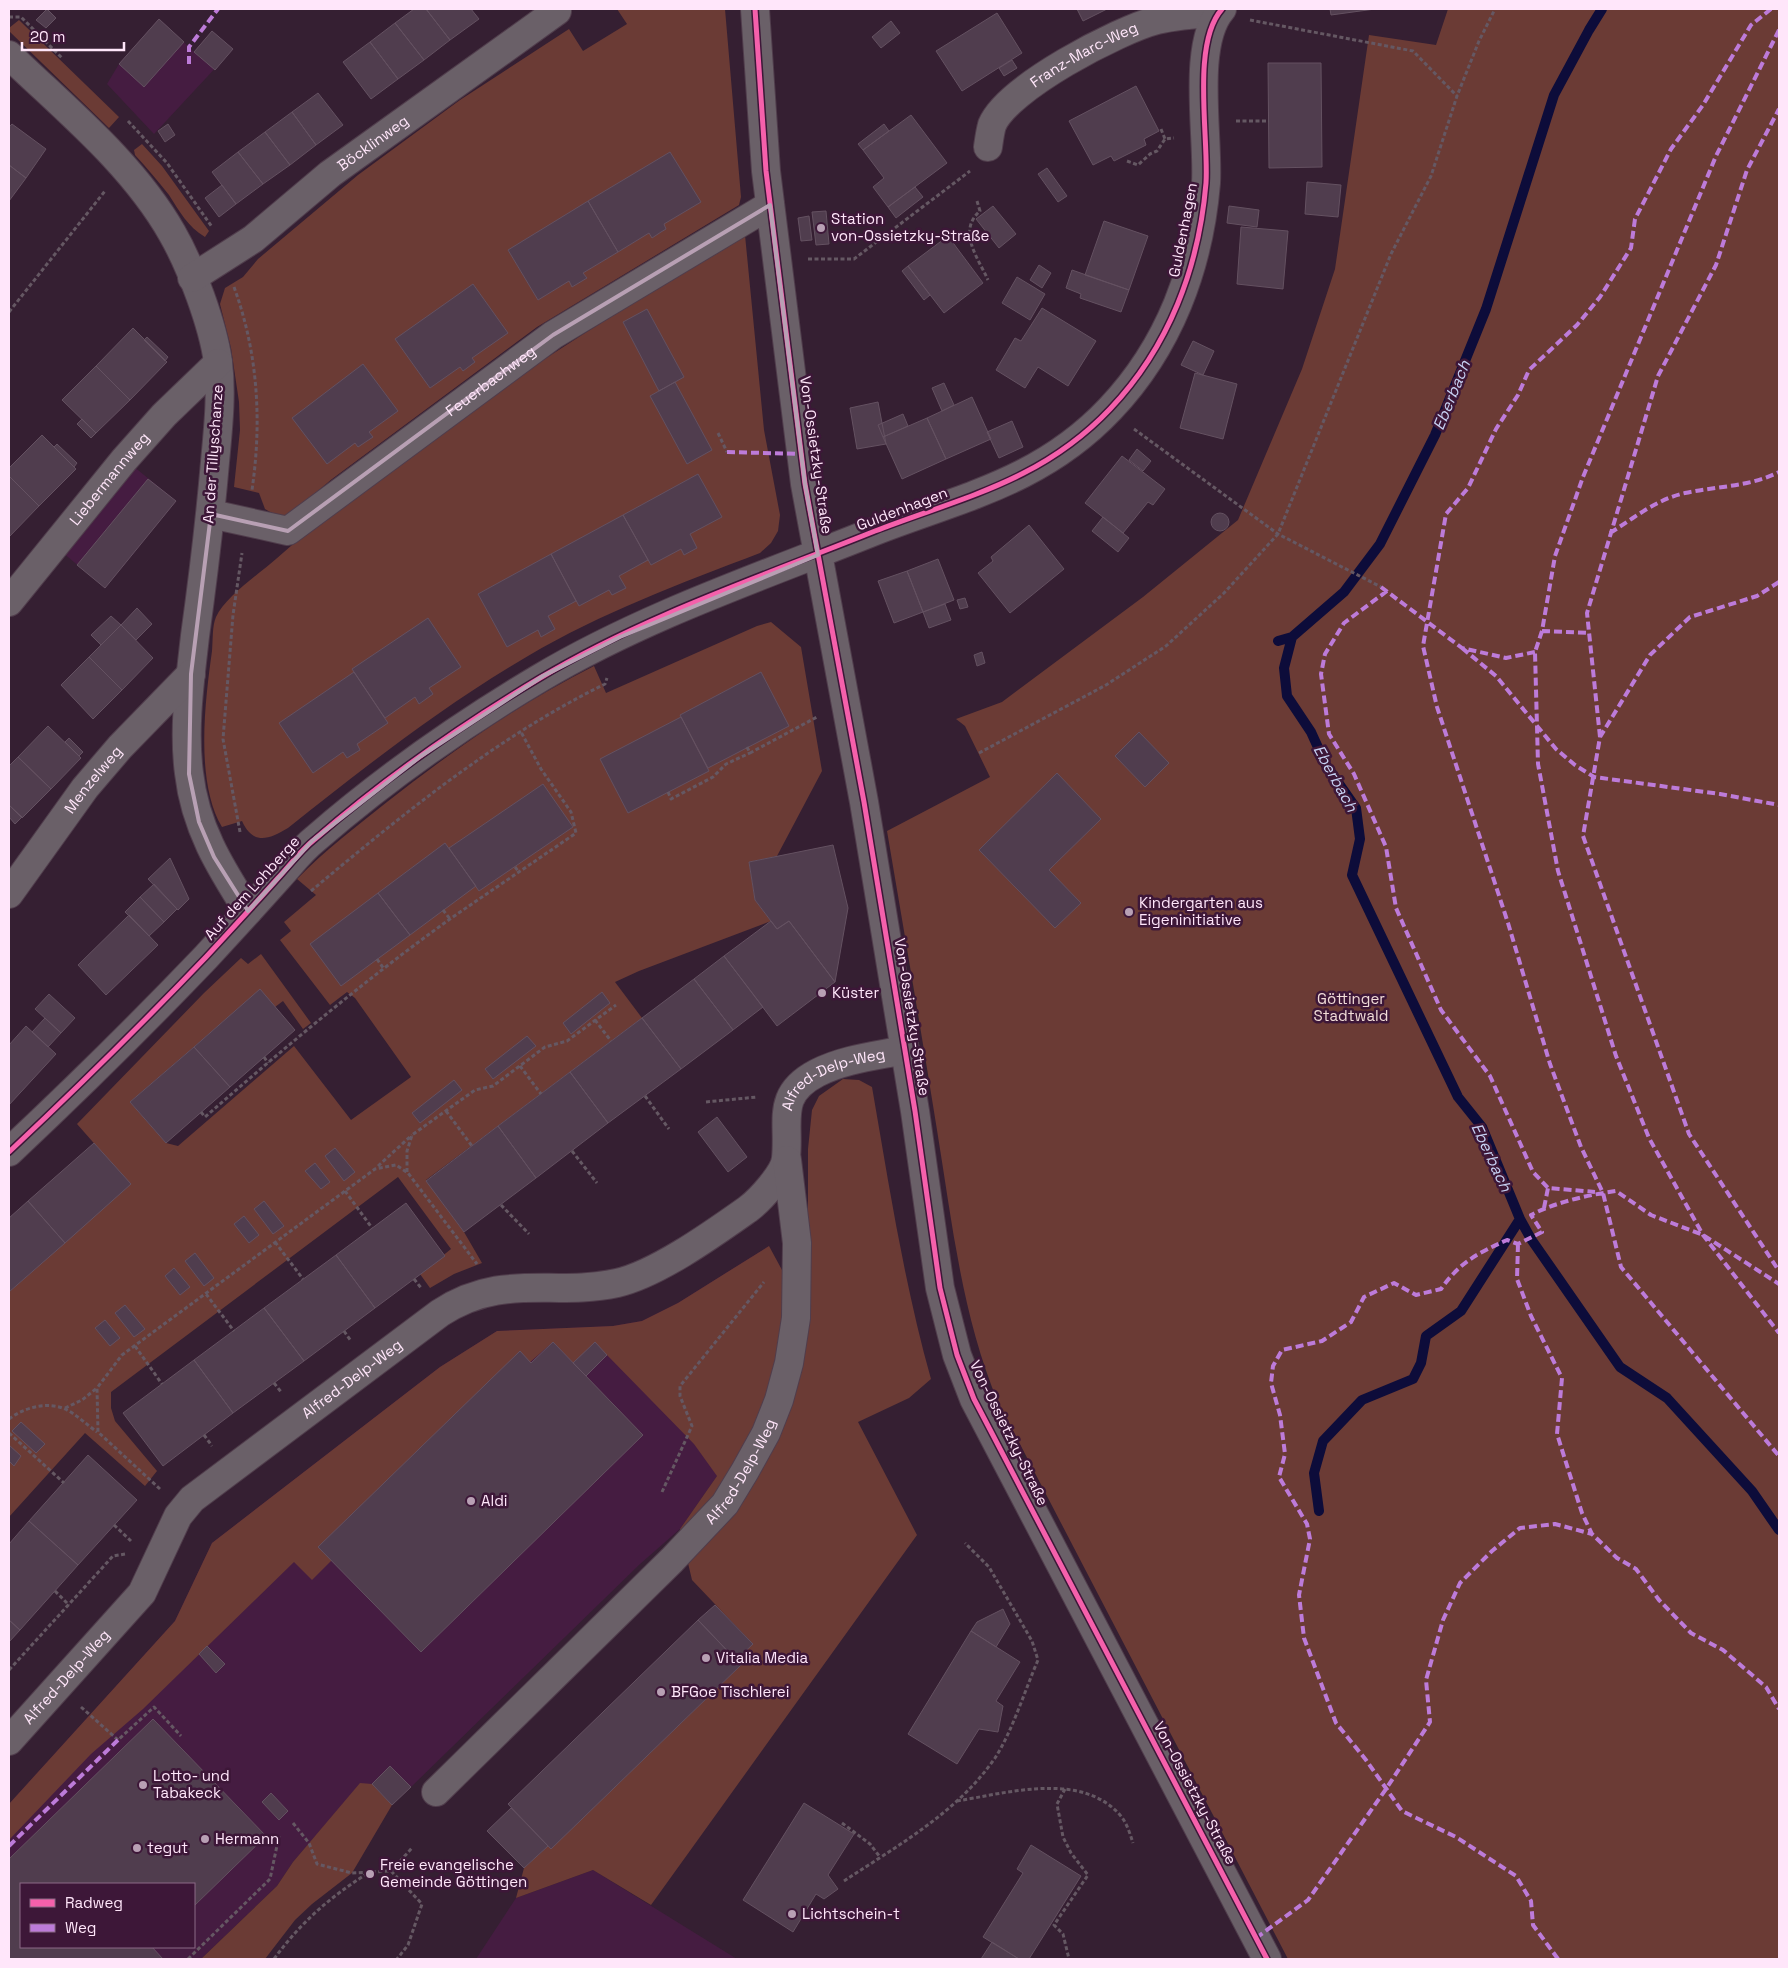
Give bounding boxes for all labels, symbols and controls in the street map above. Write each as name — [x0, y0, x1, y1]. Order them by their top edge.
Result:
street label: Franz-Marc-Weg — [1026, 18, 1140, 91]
scale bar — [22, 20, 125, 52]
text: 20 m — [30, 27, 65, 46]
street label: Böcklinweg — [333, 111, 412, 175]
street label: Guldenhagen — [1164, 181, 1201, 279]
place label: Station von-Ossietzky-Straße — [831, 209, 990, 245]
marker: Station von-Ossietzky-Straße — [815, 222, 827, 234]
street label: Feuerbachweg — [442, 341, 539, 420]
water label: Eberbach — [1428, 356, 1475, 433]
street label: Von-Ossietzky-Straße — [796, 375, 837, 535]
street label: An der Tillyschanze — [198, 384, 227, 524]
street label: Liebermannweg — [65, 428, 153, 529]
street label: Guldenhagen — [854, 482, 950, 535]
water label: Eberbach — [1309, 741, 1363, 817]
street label: Menzelweg — [60, 742, 126, 817]
street label: Auf dem Lohberge — [200, 832, 303, 944]
place label: Kindergarten aus Eigeninitiative — [1139, 893, 1263, 929]
marker: Kindergarten aus Eigeninitiative — [1123, 906, 1135, 918]
street label: Von-Ossietzky-Straße — [891, 937, 934, 1097]
place label: Küster — [832, 983, 879, 1002]
marker: Küster — [816, 987, 828, 999]
park label: Göttinger Stadtwald — [1314, 989, 1388, 1025]
street label: Alfred-Delp-Weg — [777, 1044, 887, 1112]
water label: Eberbach — [1467, 1119, 1517, 1196]
street label: Alfred-Delp-Weg — [298, 1335, 406, 1422]
street label: Von-Ossietzky-Straße — [966, 1357, 1053, 1509]
street label: Alfred-Delp-Weg — [701, 1416, 780, 1528]
place label: Aldi — [481, 1491, 507, 1510]
marker: Aldi — [465, 1495, 477, 1507]
street label: Alfred-Delp-Weg — [19, 1625, 114, 1728]
place label: Vitalia Media — [716, 1648, 808, 1667]
marker: Vitalia Media — [700, 1652, 712, 1664]
place label: BFGoe Tischlerei — [671, 1682, 789, 1701]
marker: BFGoe Tischlerei — [655, 1686, 667, 1698]
street label: Von-Ossietzky-Straße — [1150, 1718, 1241, 1868]
place label: Lotto- und Tabakeck — [153, 1766, 230, 1802]
marker: Lotto- und Tabakeck — [137, 1779, 149, 1791]
place label: Hermann — [215, 1829, 279, 1848]
marker: Hermann — [199, 1833, 211, 1845]
place label: tegut — [147, 1838, 188, 1857]
marker: tegut — [131, 1842, 143, 1854]
place label: Freie evangelische Gemeinde Göttingen — [380, 1855, 527, 1891]
marker: Freie evangelische Gemeinde Göttingen — [364, 1868, 376, 1880]
legend — [20, 1883, 195, 1948]
text: Radweg — [65, 1893, 123, 1912]
place label: Lichtschein-t — [802, 1904, 900, 1923]
marker: Lichtschein-t — [786, 1908, 798, 1920]
text: Weg — [65, 1918, 96, 1937]

